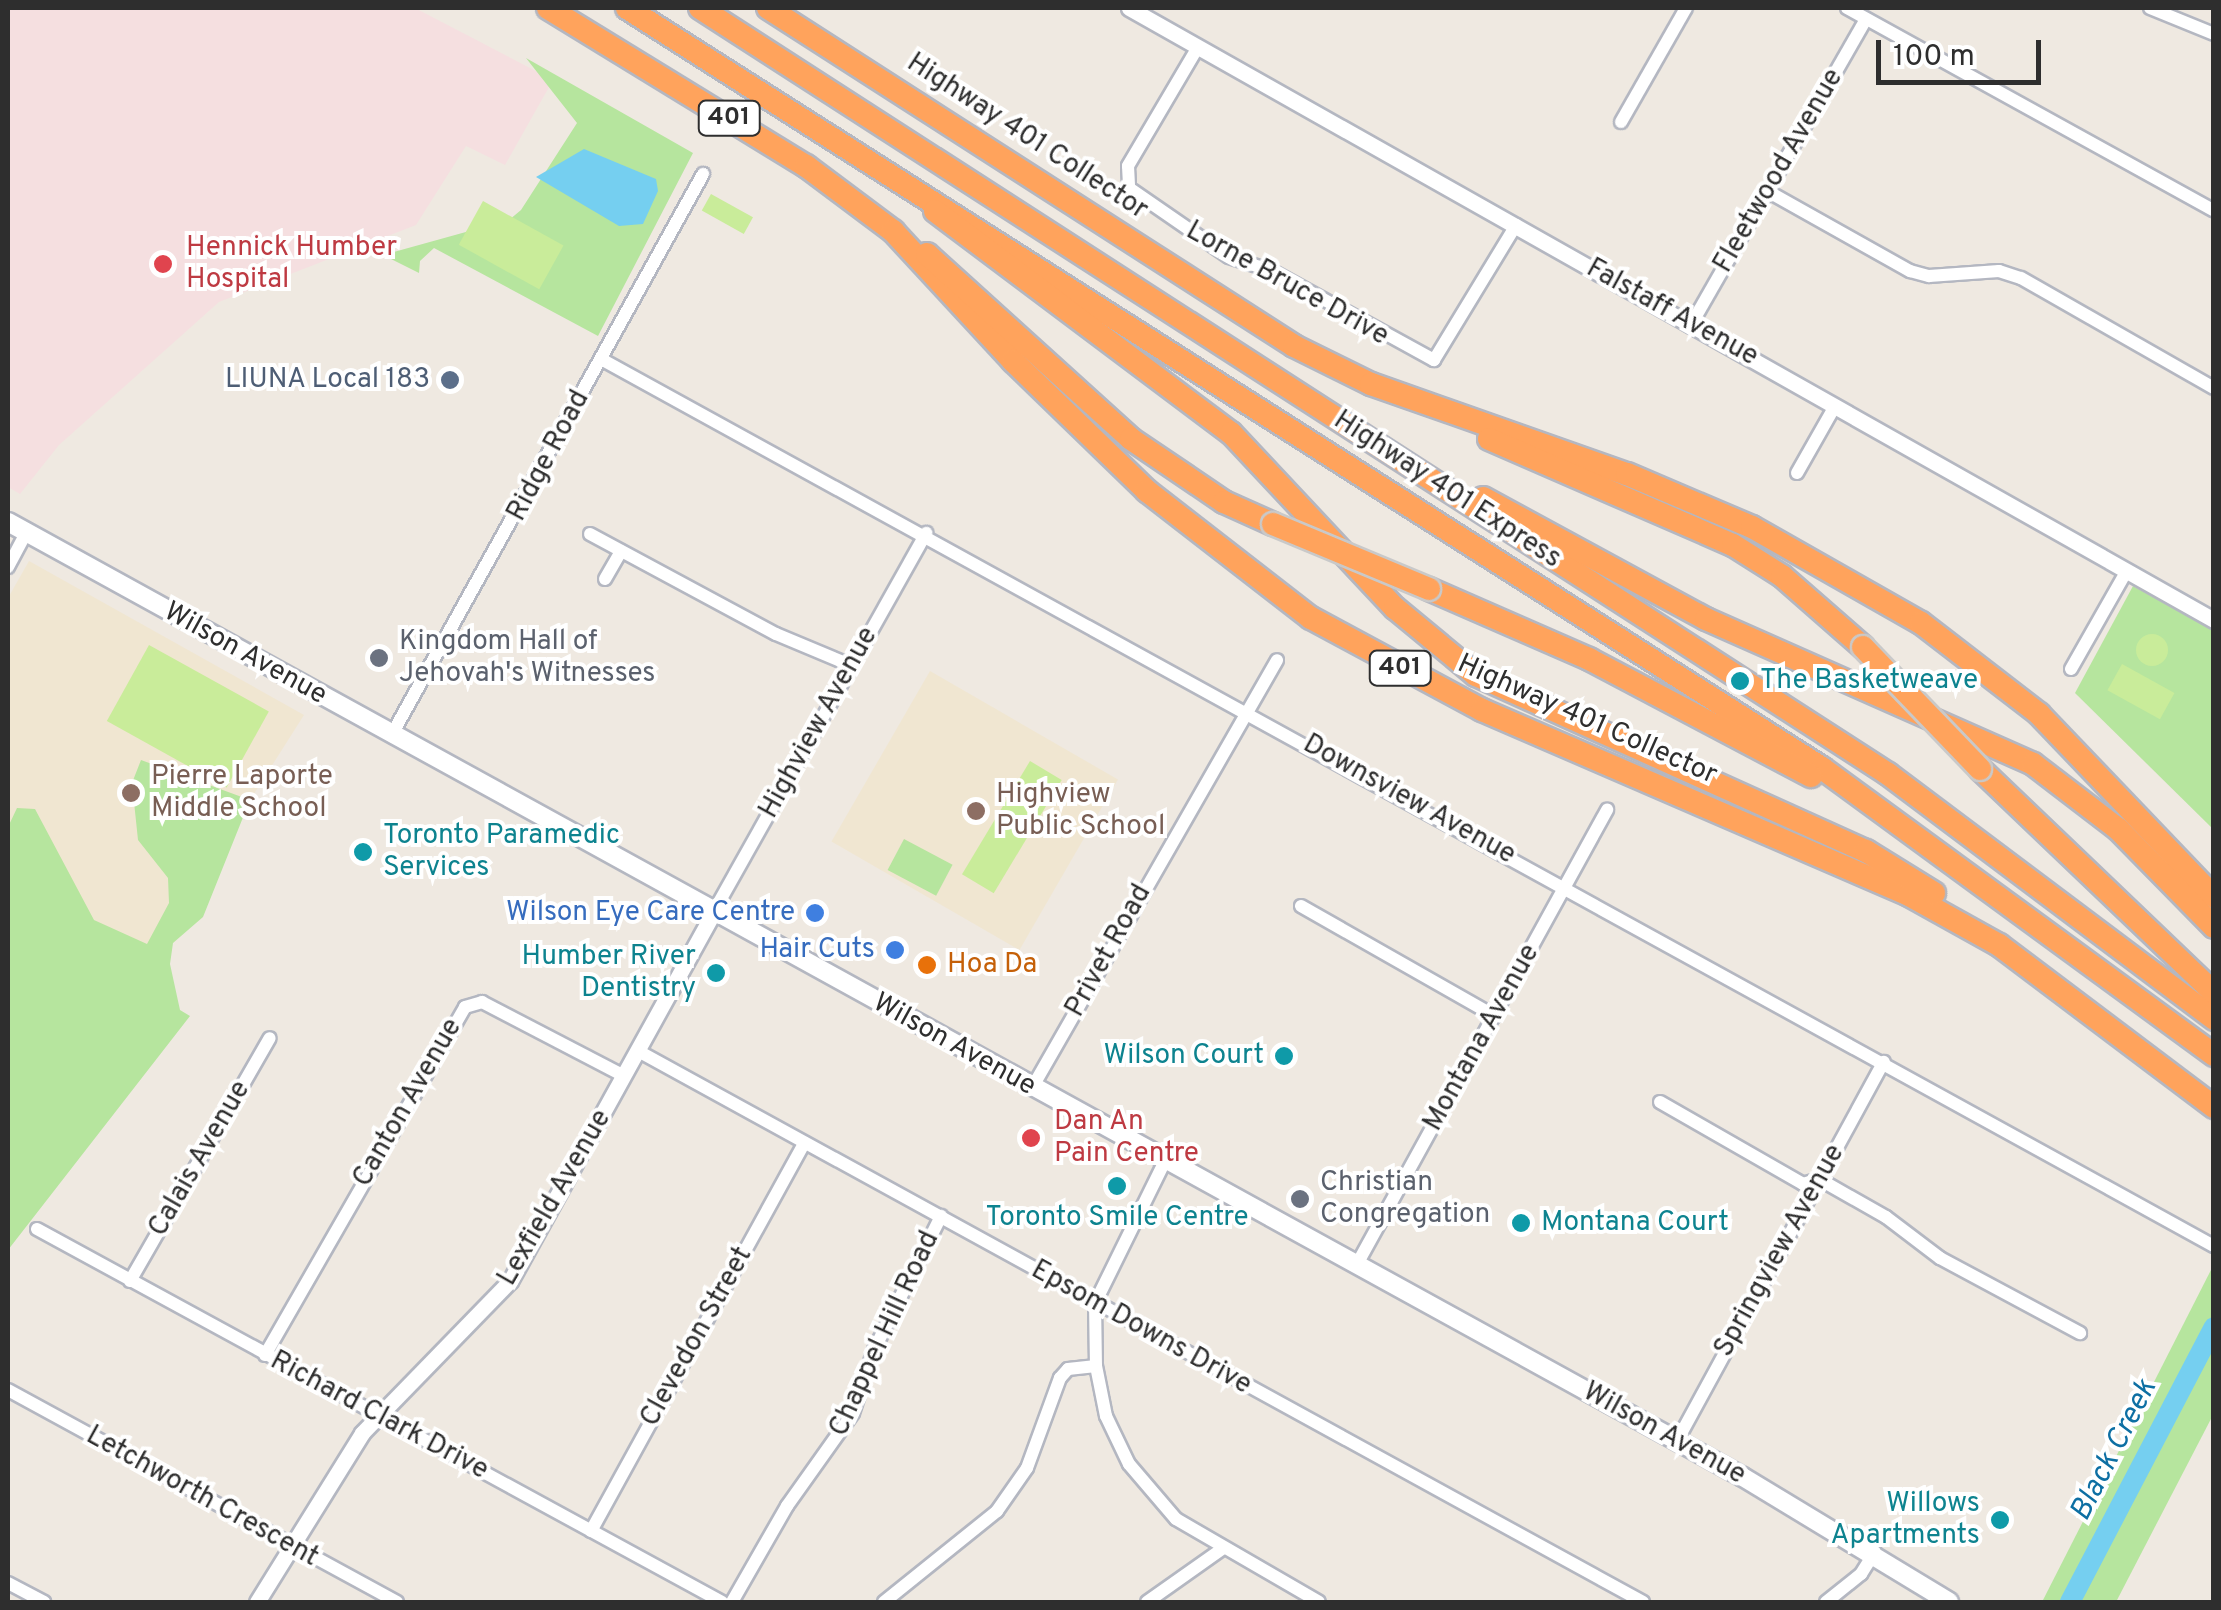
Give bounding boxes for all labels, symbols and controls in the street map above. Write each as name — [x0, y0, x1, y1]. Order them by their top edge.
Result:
scale bar — [1881, 20, 2046, 82]
text: 100 m — [1893, 39, 1975, 76]
street label: Highway 401 Collector — [900, 46, 1154, 228]
street label: Fleetwood Avenue — [1707, 62, 1851, 280]
road number: 401 — [696, 98, 762, 138]
street label: Lorne Bruce Drive — [1180, 214, 1394, 354]
place label: Hennick Humber Hospital — [186, 231, 397, 297]
marker: Hennick Humber Hospital — [150, 251, 176, 277]
street label: Falstaff Avenue — [1580, 252, 1764, 374]
place label: LIUNA Local 183 — [224, 363, 430, 397]
marker: LIUNA Local 183 — [439, 369, 461, 391]
street label: Ridge Road — [500, 385, 598, 527]
street label: Highway 401 Express — [1327, 404, 1567, 576]
street label: Wilson Avenue — [157, 595, 333, 713]
street label: Highview Avenue — [752, 621, 886, 825]
place label: Kingdom Hall of Jehovah's Witnesses — [399, 625, 656, 691]
marker: Kingdom Hall of Jehovah's Witnesses — [368, 647, 390, 669]
road number: 401 — [1368, 648, 1432, 688]
street label: Highway 401 Collector — [1452, 648, 1722, 792]
place label: The Basketweave — [1760, 664, 1978, 698]
marker: The Basketweave — [1729, 670, 1751, 692]
street label: Downsview Avenue — [1296, 727, 1522, 873]
place label: Pierre Laporte Middle School — [151, 760, 333, 826]
place label: Highview Public School — [996, 778, 1165, 844]
marker: Pierre Laporte Middle School — [120, 782, 142, 804]
marker: Highview Public School — [965, 800, 987, 822]
place label: Toronto Paramedic Services — [383, 819, 620, 885]
marker: Toronto Paramedic Services — [352, 841, 374, 863]
street label: Privet Road — [1059, 879, 1159, 1023]
place label: Wilson Eye Care Centre — [506, 896, 795, 930]
marker: Wilson Eye Care Centre — [804, 902, 826, 924]
place label: Hair Cuts — [760, 933, 875, 967]
street label: Montana Avenue — [1416, 938, 1548, 1138]
marker: Hair Cuts — [884, 939, 906, 961]
place label: Humber River Dentistry — [522, 940, 696, 1006]
place label: Hoa Da — [947, 948, 1037, 982]
marker: Hoa Da — [916, 954, 938, 976]
marker: Humber River Dentistry — [705, 962, 727, 984]
street label: Wilson Avenue — [866, 986, 1042, 1104]
street label: Canton Avenue — [346, 1012, 470, 1194]
place label: Wilson Court — [1104, 1039, 1264, 1073]
marker: Wilson Court — [1273, 1045, 1295, 1067]
street label: Calais Avenue — [142, 1075, 258, 1243]
street label: Lexfield Avenue — [491, 1103, 619, 1293]
place label: Dan An Pain Centre — [1054, 1105, 1199, 1171]
marker: Dan An Pain Centre — [1018, 1125, 1044, 1151]
street label: Springview Avenue — [1707, 1138, 1853, 1364]
place label: Christian Congregation — [1320, 1166, 1490, 1232]
marker: Toronto Smile Centre — [1106, 1175, 1128, 1197]
marker: Christian Congregation — [1289, 1188, 1311, 1210]
place label: Toronto Smile Centre — [985, 1201, 1249, 1235]
place label: Montana Court — [1541, 1206, 1729, 1240]
marker: Montana Court — [1510, 1212, 1532, 1234]
street label: Chappel Hill Road — [823, 1226, 947, 1442]
street label: Clevedon Street — [634, 1241, 760, 1433]
street label: Epsom Downs Drive — [1025, 1253, 1257, 1403]
street label: Richard Clark Drive — [264, 1344, 494, 1488]
water label: Black Creek — [2064, 1374, 2166, 1528]
street label: Wilson Avenue — [1576, 1375, 1752, 1493]
street label: Letchworth Crescent — [80, 1419, 324, 1575]
place label: Willows Apartments — [1831, 1487, 1980, 1553]
marker: Willows Apartments — [1989, 1509, 2011, 1531]

